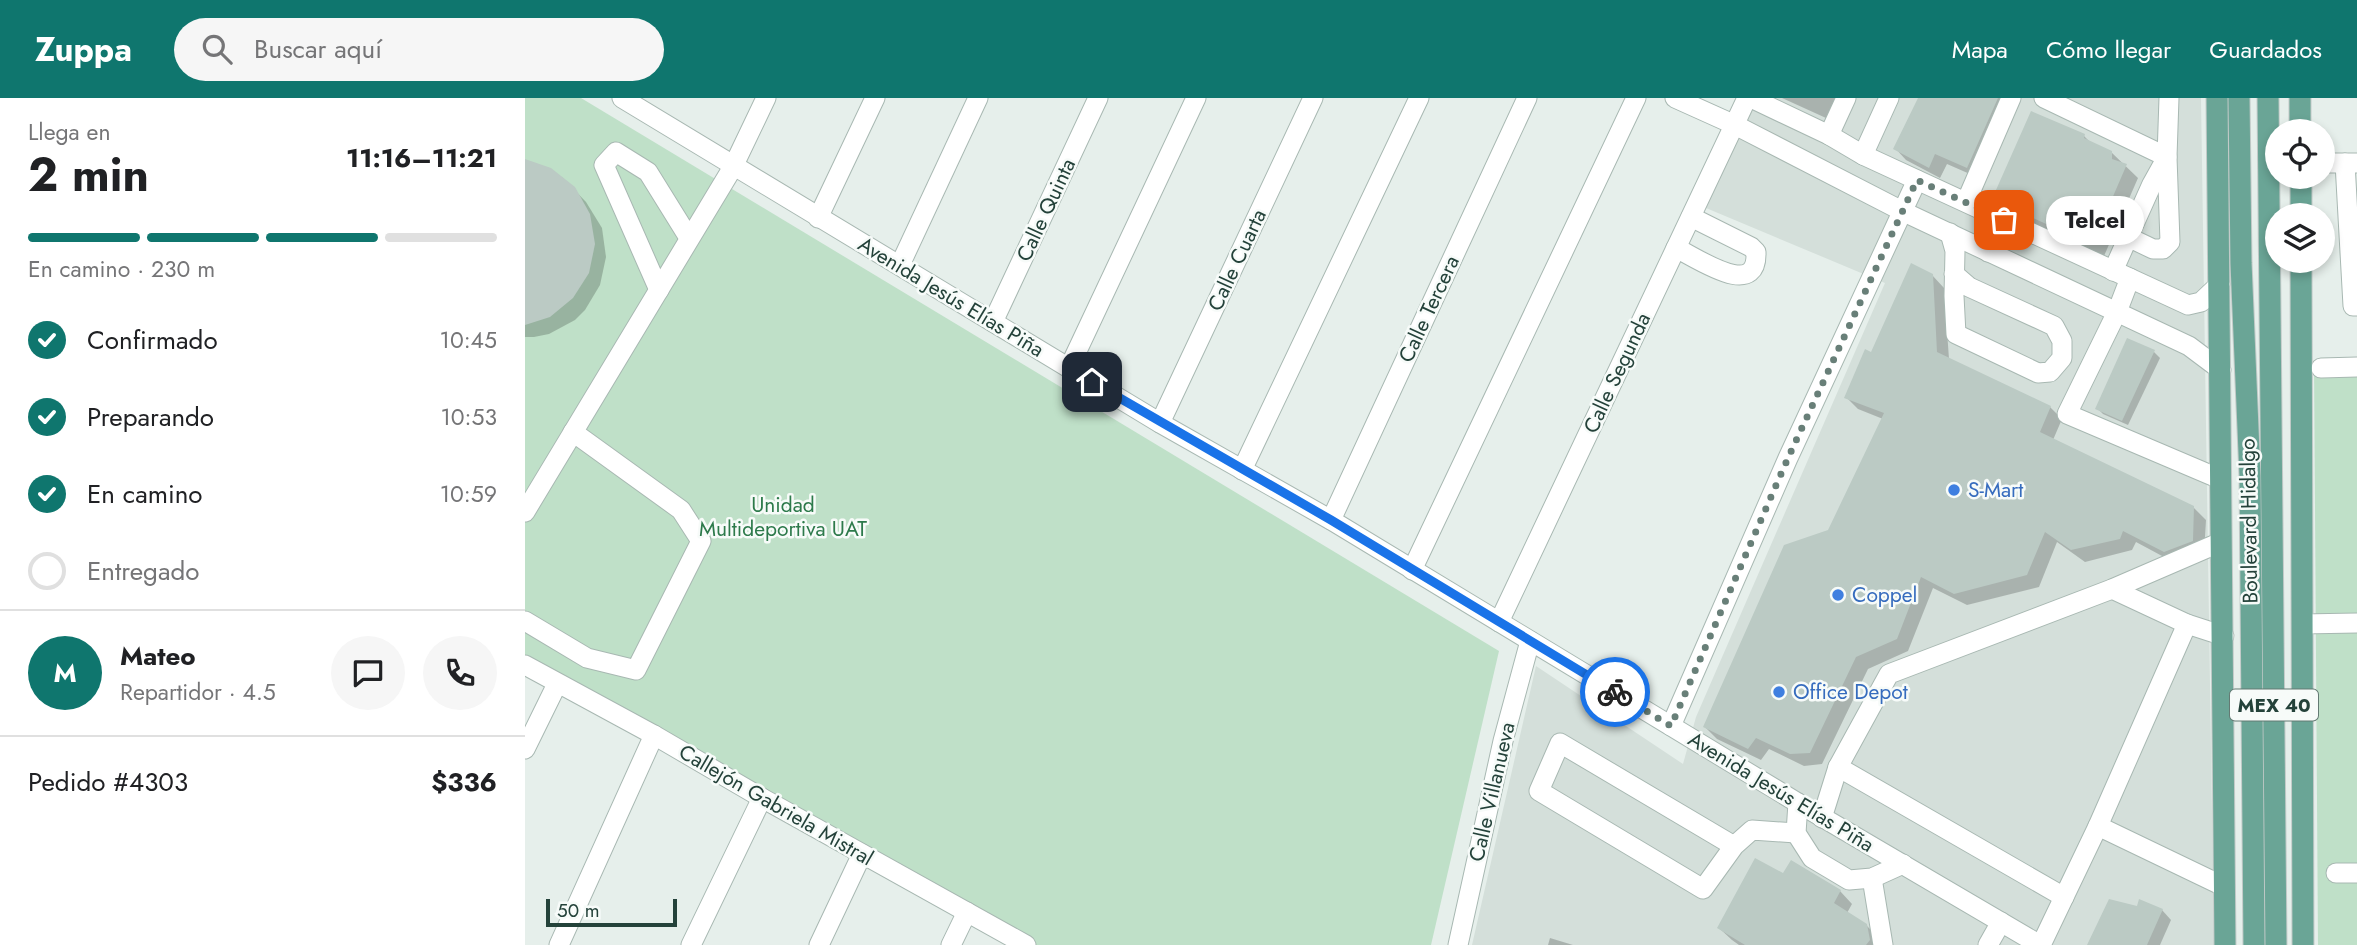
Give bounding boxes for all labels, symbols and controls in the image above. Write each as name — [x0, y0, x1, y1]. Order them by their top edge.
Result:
search box — [174, 18, 664, 81]
text: Zuppa — [35, 26, 132, 73]
icon: search — [198, 30, 236, 68]
text: Buscar aquí — [254, 30, 382, 68]
text: Mapa — [1952, 32, 2008, 67]
text: Cómo llegar — [2046, 32, 2171, 67]
text: Guardados — [2209, 32, 2322, 67]
text: Llega en — [28, 115, 110, 149]
map controls — [2265, 119, 2335, 273]
button: locate — [2265, 119, 2335, 189]
text: 11:16–11:21 — [346, 139, 497, 177]
text: 2 min — [28, 142, 149, 208]
street label: Calle Quinta — [1009, 154, 1083, 266]
pin — [1974, 190, 2034, 250]
callout: Telcel — [2046, 195, 2144, 244]
icon: bag — [1985, 201, 2023, 239]
text: Telcel — [2065, 203, 2125, 237]
button: layers — [2265, 203, 2335, 273]
street label: Calle Cuarta — [1200, 204, 1274, 316]
street label: Avenida Jesús Elías Piña — [852, 229, 1050, 365]
street label: Calle Tercera — [1391, 251, 1467, 367]
text: En camino · 230 m — [28, 252, 215, 286]
street label: Calle Segunda — [1576, 308, 1658, 438]
icon: check — [28, 321, 66, 359]
text: Confirmado — [87, 321, 218, 359]
text: 10:45 — [440, 323, 497, 357]
pin — [1062, 352, 1122, 412]
icon: home — [1073, 363, 1111, 401]
icon: check — [28, 398, 66, 436]
text: Preparando — [87, 398, 214, 436]
text: 10:53 — [440, 400, 497, 434]
street label: Boulevard Hidalgo — [2233, 438, 2265, 604]
icon: check — [28, 475, 66, 513]
text: En camino — [87, 475, 203, 513]
place label: S-Mart — [1968, 475, 2023, 505]
text: 10:59 — [440, 477, 497, 511]
marker: S-Mart — [1946, 482, 1962, 498]
park label: Unidad Multideportiva UAT — [699, 490, 867, 544]
text: Entregado — [87, 552, 199, 590]
place label: Coppel — [1852, 580, 1917, 610]
marker: Coppel — [1830, 587, 1846, 603]
button: chat — [331, 636, 405, 710]
button: phone — [423, 636, 497, 710]
text: Mateo — [120, 637, 196, 675]
text: M — [53, 654, 77, 692]
courier — [1580, 657, 1650, 727]
icon: bike — [1596, 673, 1634, 711]
text: Repartidor · 4.5 — [120, 675, 276, 709]
place label: Office Depot — [1793, 677, 1908, 707]
marker: Office Depot — [1771, 684, 1787, 700]
road number: MEX 40 — [2230, 690, 2318, 720]
street label: Calle Villanueva — [1461, 719, 1523, 865]
street label: Avenida Jesús Elías Piña — [1682, 724, 1880, 860]
street label: Callejón Gabriela Mistral — [673, 737, 879, 873]
text: Pedido #4303 — [28, 763, 188, 801]
text: $336 — [431, 763, 497, 801]
scale bar — [546, 896, 677, 928]
text: 50 m — [557, 897, 600, 924]

